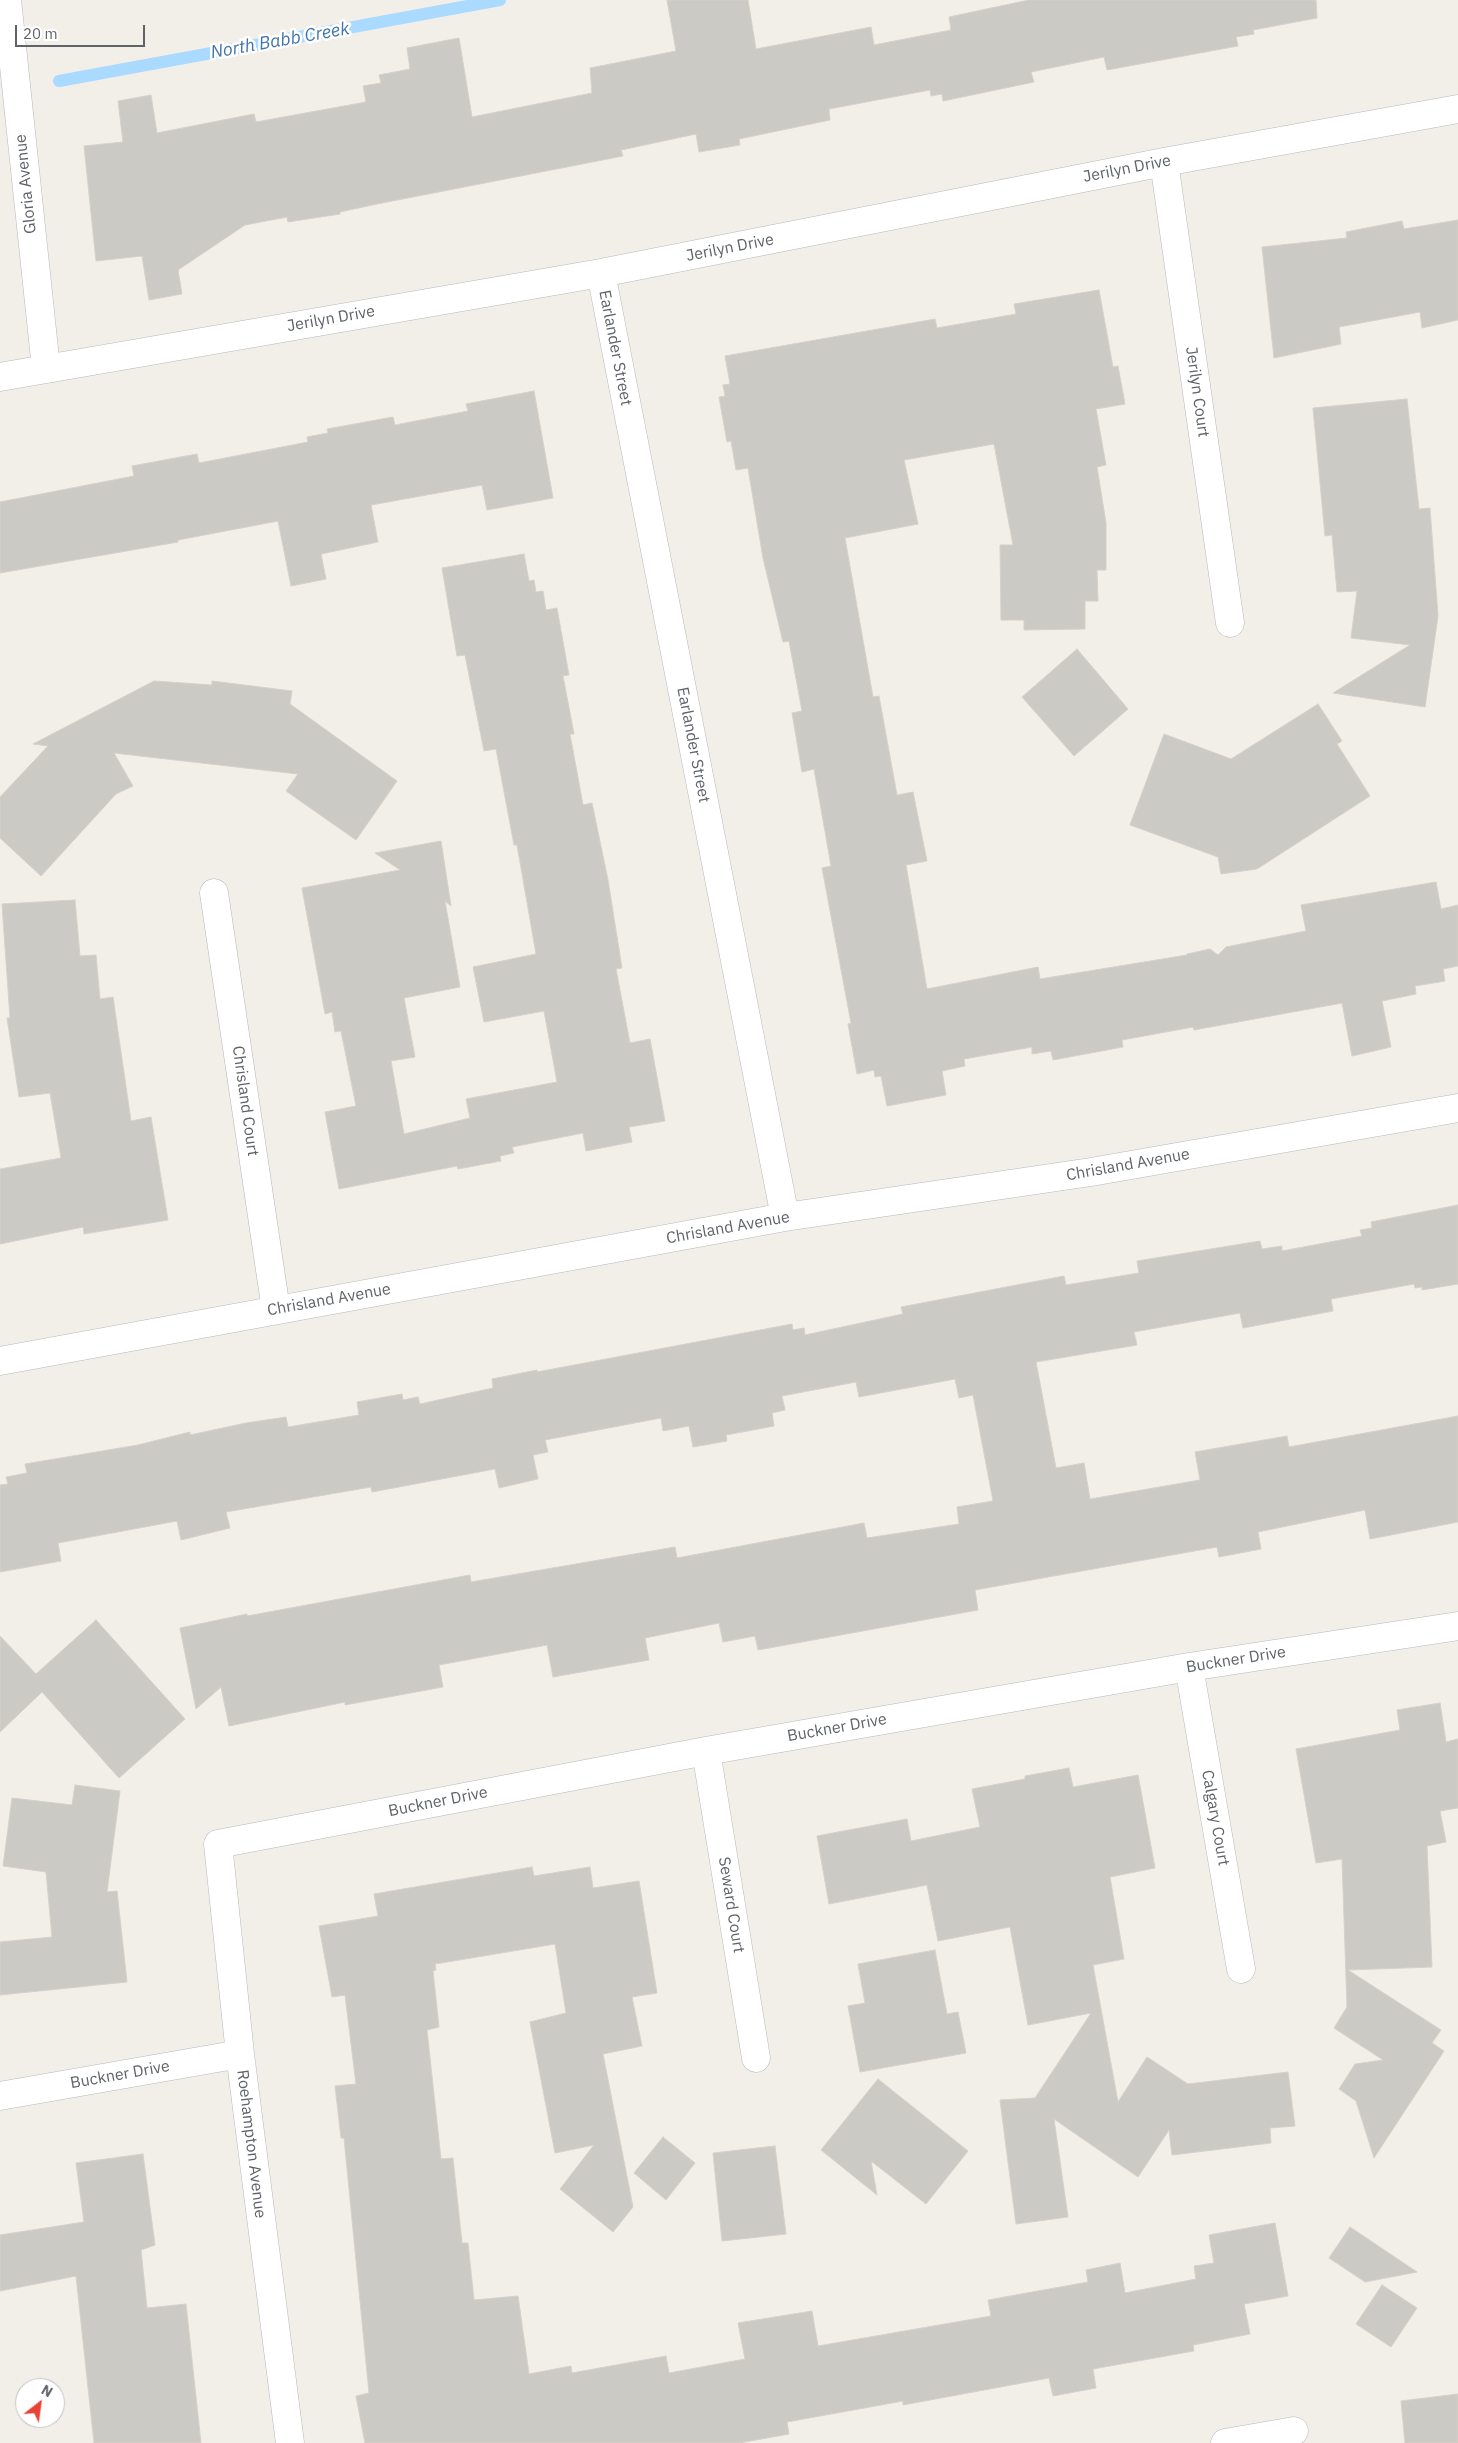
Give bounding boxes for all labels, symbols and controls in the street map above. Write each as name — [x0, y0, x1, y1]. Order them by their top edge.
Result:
scale bar — [18, 15, 148, 47]
water label: North Babb Creek — [209, 18, 351, 64]
text: 20 m — [23, 24, 58, 43]
street label: Gloria Avenue — [11, 133, 41, 235]
street label: Jerilyn Drive — [1081, 151, 1173, 187]
street label: Jerilyn Drive — [684, 230, 776, 266]
street label: Earlander Street — [594, 289, 636, 407]
street label: Jerilyn Drive — [286, 302, 376, 336]
street label: Jerilyn Court — [1181, 345, 1213, 439]
street label: Earlander Street — [672, 686, 714, 804]
street label: Chrisland Court — [228, 1045, 262, 1157]
street label: Chrisland Avenue — [1065, 1145, 1191, 1185]
street label: Chrisland Avenue — [665, 1208, 791, 1248]
street label: Chrisland Avenue — [266, 1280, 392, 1320]
street label: Buckner Drive — [1185, 1643, 1287, 1677]
street label: Buckner Drive — [786, 1710, 888, 1746]
street label: Calgary Court — [1197, 1769, 1233, 1867]
street label: Buckner Drive — [387, 1783, 489, 1821]
street label: Seward Court — [714, 1856, 748, 1954]
street label: Buckner Drive — [69, 2057, 171, 2093]
street label: Roehampton Avenue — [232, 2069, 270, 2219]
north arrow — [15, 2378, 65, 2428]
text: N — [38, 2381, 56, 2401]

